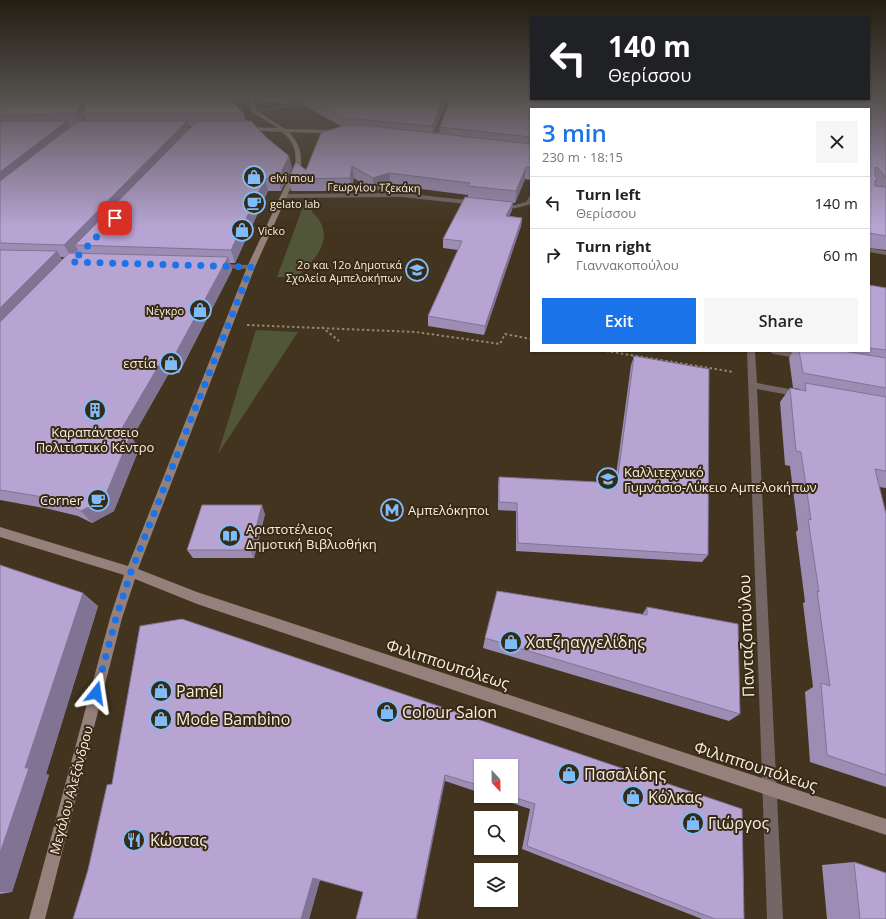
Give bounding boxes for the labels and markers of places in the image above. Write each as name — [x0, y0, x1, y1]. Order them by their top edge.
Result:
shop icon: elvi mou — [241, 164, 267, 190]
place label: elvi mou — [270, 170, 314, 185]
cafe icon: gelato lab — [241, 190, 267, 216]
place label: gelato lab — [270, 196, 320, 211]
pin — [98, 201, 132, 235]
shop icon: Vicko — [229, 217, 255, 243]
place label: Vicko — [258, 223, 285, 238]
place label: 2ο και 12ο Δημοτικά Σχολεία Αμπελοκήπων — [286, 257, 402, 285]
school or university icon: 2ο και 12ο Δημοτικά Σχολεία Αμπελοκήπων — [404, 257, 430, 283]
shop icon: Νέγκρο — [187, 297, 213, 323]
place label: Νέγκρο — [146, 303, 184, 318]
shop icon: εστία — [158, 350, 184, 376]
place label: εστία — [123, 354, 156, 372]
building icon: Καραπάντσειο Πολιτιστικό Κέντρο — [82, 397, 108, 423]
place label: Καραπάντσειο Πολιτιστικό Κέντρο — [36, 423, 155, 456]
place label: Καλλιτεχνικό Γυμνάσιο-Λύκειο Αμπελοκήπων — [624, 463, 817, 496]
school or university icon: Καλλιτεχνικό Γυμνάσιο-Λύκειο Αμπελοκήπων — [595, 466, 621, 492]
cafe icon: Corner — [85, 487, 111, 513]
place label: Corner — [40, 491, 83, 509]
metro station icon: Αμπελόκηποι — [379, 497, 405, 523]
place label: Αμπελόκηποι — [408, 501, 490, 519]
place label: Αριστοτέλειος Δημοτική Βιβλιοθήκη — [246, 520, 377, 553]
library icon: Αριστοτέλειος Δημοτική Βιβλιοθήκη — [217, 523, 243, 549]
shop icon: Χατζηαγγελίδης — [498, 629, 524, 655]
place label: Χατζηαγγελίδης — [526, 631, 645, 653]
shop icon: Pamél — [148, 678, 174, 704]
place label: Pamél — [176, 680, 222, 702]
shop icon: Colour Salon — [374, 699, 400, 725]
place label: Colour Salon — [402, 701, 497, 723]
shop icon: Mode Bambino — [148, 706, 174, 732]
place label: Mode Bambino — [176, 708, 290, 730]
shop icon: Πασαλίδης — [556, 761, 582, 787]
place label: Πασαλίδης — [584, 763, 666, 785]
shop icon: Κόλκας — [620, 784, 646, 810]
place label: Κόλκας — [648, 786, 702, 808]
shop icon: Γιώργος — [680, 810, 706, 836]
place label: Γιώργος — [708, 812, 770, 834]
restaurant icon: Κώστας — [121, 827, 147, 853]
place label: Κώστας — [150, 829, 207, 851]

